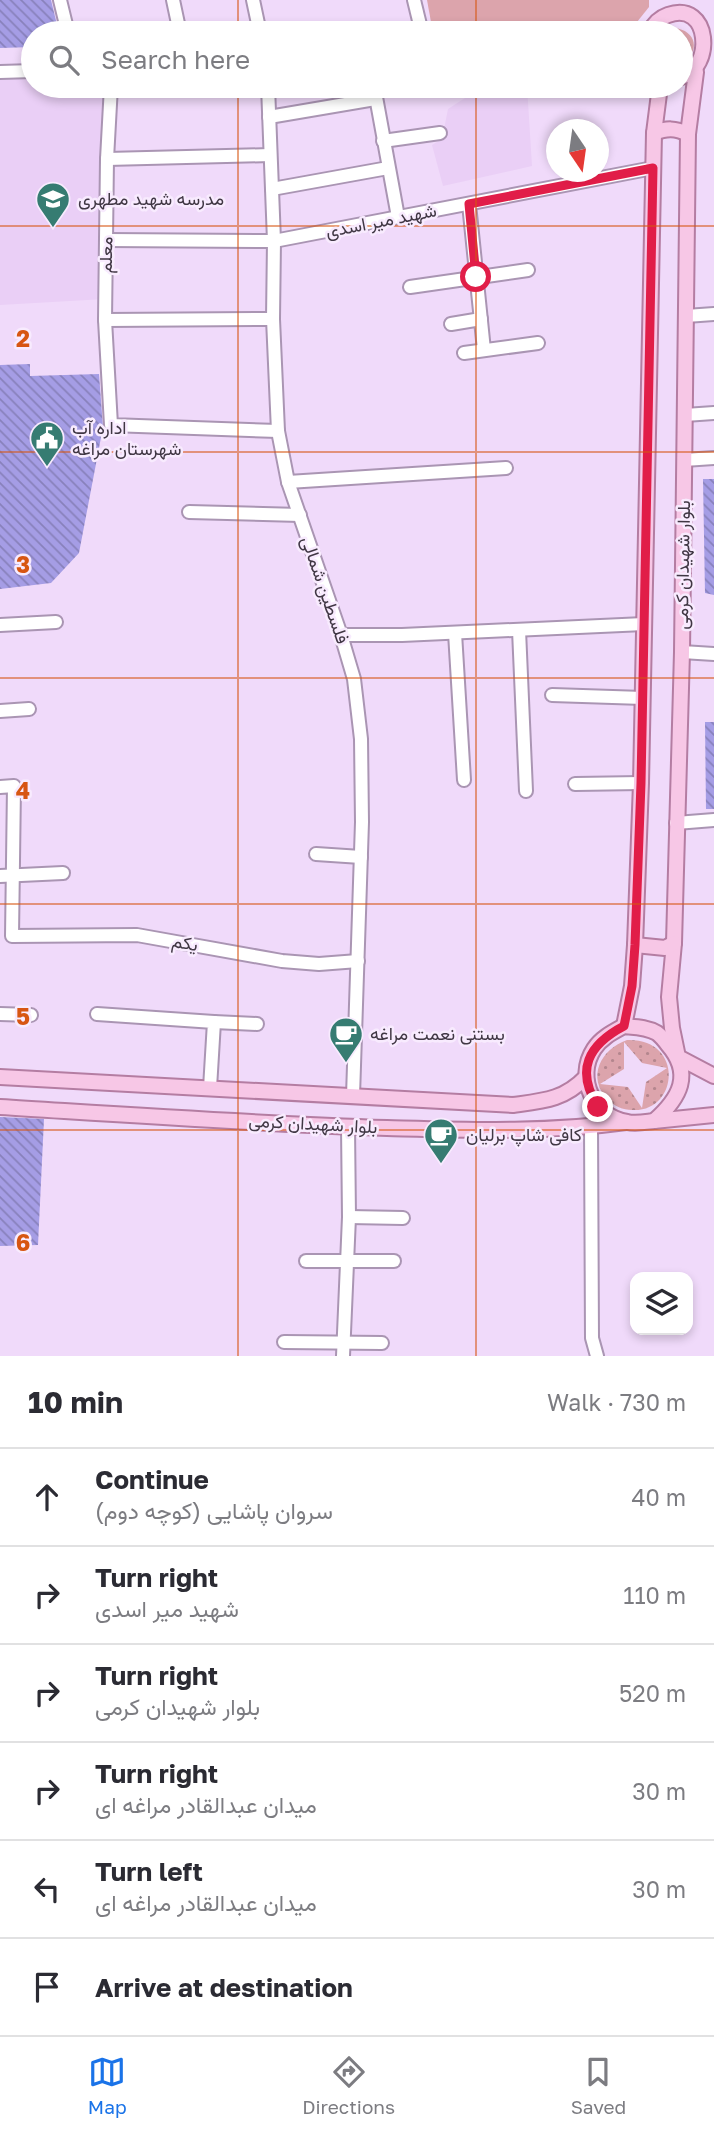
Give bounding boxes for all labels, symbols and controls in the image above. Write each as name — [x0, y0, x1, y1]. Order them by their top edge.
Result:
search box — [21, 21, 693, 98]
icon: search — [45, 41, 83, 79]
text: Search here — [101, 44, 250, 75]
north arrow — [546, 119, 609, 182]
school or university icon: مدرسه شهید مطهری — [34, 180, 72, 229]
place label: مدرسه شهید مطهری — [78, 187, 224, 210]
street label: شهید میر اسدی — [323, 198, 438, 243]
street label: معلم — [94, 236, 118, 274]
route start — [460, 261, 491, 292]
text: 2 — [16, 324, 30, 352]
place label: اداره آب شهرستان مراغه — [72, 416, 181, 460]
public building icon: اداره آب شهرستان مراغه — [28, 419, 66, 468]
street label: بلوار شهیدان کرمی — [670, 500, 695, 630]
street label: فلسطین شمالی — [296, 533, 355, 647]
text: 3 — [16, 550, 30, 578]
text: 4 — [16, 776, 30, 804]
street label: یکم — [170, 929, 200, 957]
text: 5 — [16, 1002, 30, 1030]
cafe icon: بستنی نعمت مراغه — [327, 1015, 365, 1064]
place label: بستنی نعمت مراغه — [370, 1022, 505, 1045]
route end — [582, 1091, 613, 1122]
street label: بلوار شهیدان کرمی — [248, 1109, 378, 1138]
cafe icon: کافی شاپ برلیان — [422, 1116, 460, 1165]
place label: کافی شاپ برلیان — [466, 1123, 582, 1147]
text: 6 — [16, 1228, 30, 1256]
map controls — [630, 1272, 693, 1335]
button: layers — [630, 1272, 693, 1335]
text: 10 min — [28, 1384, 123, 1420]
text: Walk · 730 m — [547, 1388, 686, 1416]
text: Continue — [95, 1464, 209, 1495]
icon: ahead — [28, 1478, 66, 1516]
text: 40 m — [632, 1483, 686, 1511]
text: سروان پاشایی (کوچه دوم) — [95, 1496, 333, 1524]
text: Turn right — [95, 1562, 218, 1593]
icon: right — [28, 1576, 66, 1614]
text: 110 m — [623, 1581, 686, 1609]
text: شهید میر اسدی — [95, 1594, 239, 1622]
text: Turn right — [95, 1660, 218, 1691]
icon: right — [28, 1674, 66, 1712]
text: 520 m — [619, 1679, 686, 1707]
text: بلوار شهیدان کرمی — [95, 1692, 260, 1720]
text: Turn right — [95, 1758, 218, 1789]
icon: right — [28, 1772, 66, 1810]
text: 30 m — [632, 1777, 686, 1805]
text: میدان عبدالقادر مراغه ای — [95, 1790, 317, 1818]
text: Turn left — [95, 1856, 203, 1887]
icon: left — [28, 1870, 66, 1908]
text: 30 m — [632, 1875, 686, 1903]
text: میدان عبدالقادر مراغه ای — [95, 1888, 317, 1916]
icon: arrive — [28, 1968, 66, 2006]
text: Arrive at destination — [95, 1972, 353, 2003]
tab: Map — [88, 2053, 127, 2118]
tab: Directions — [302, 2053, 395, 2118]
tab: Saved — [571, 2053, 626, 2118]

